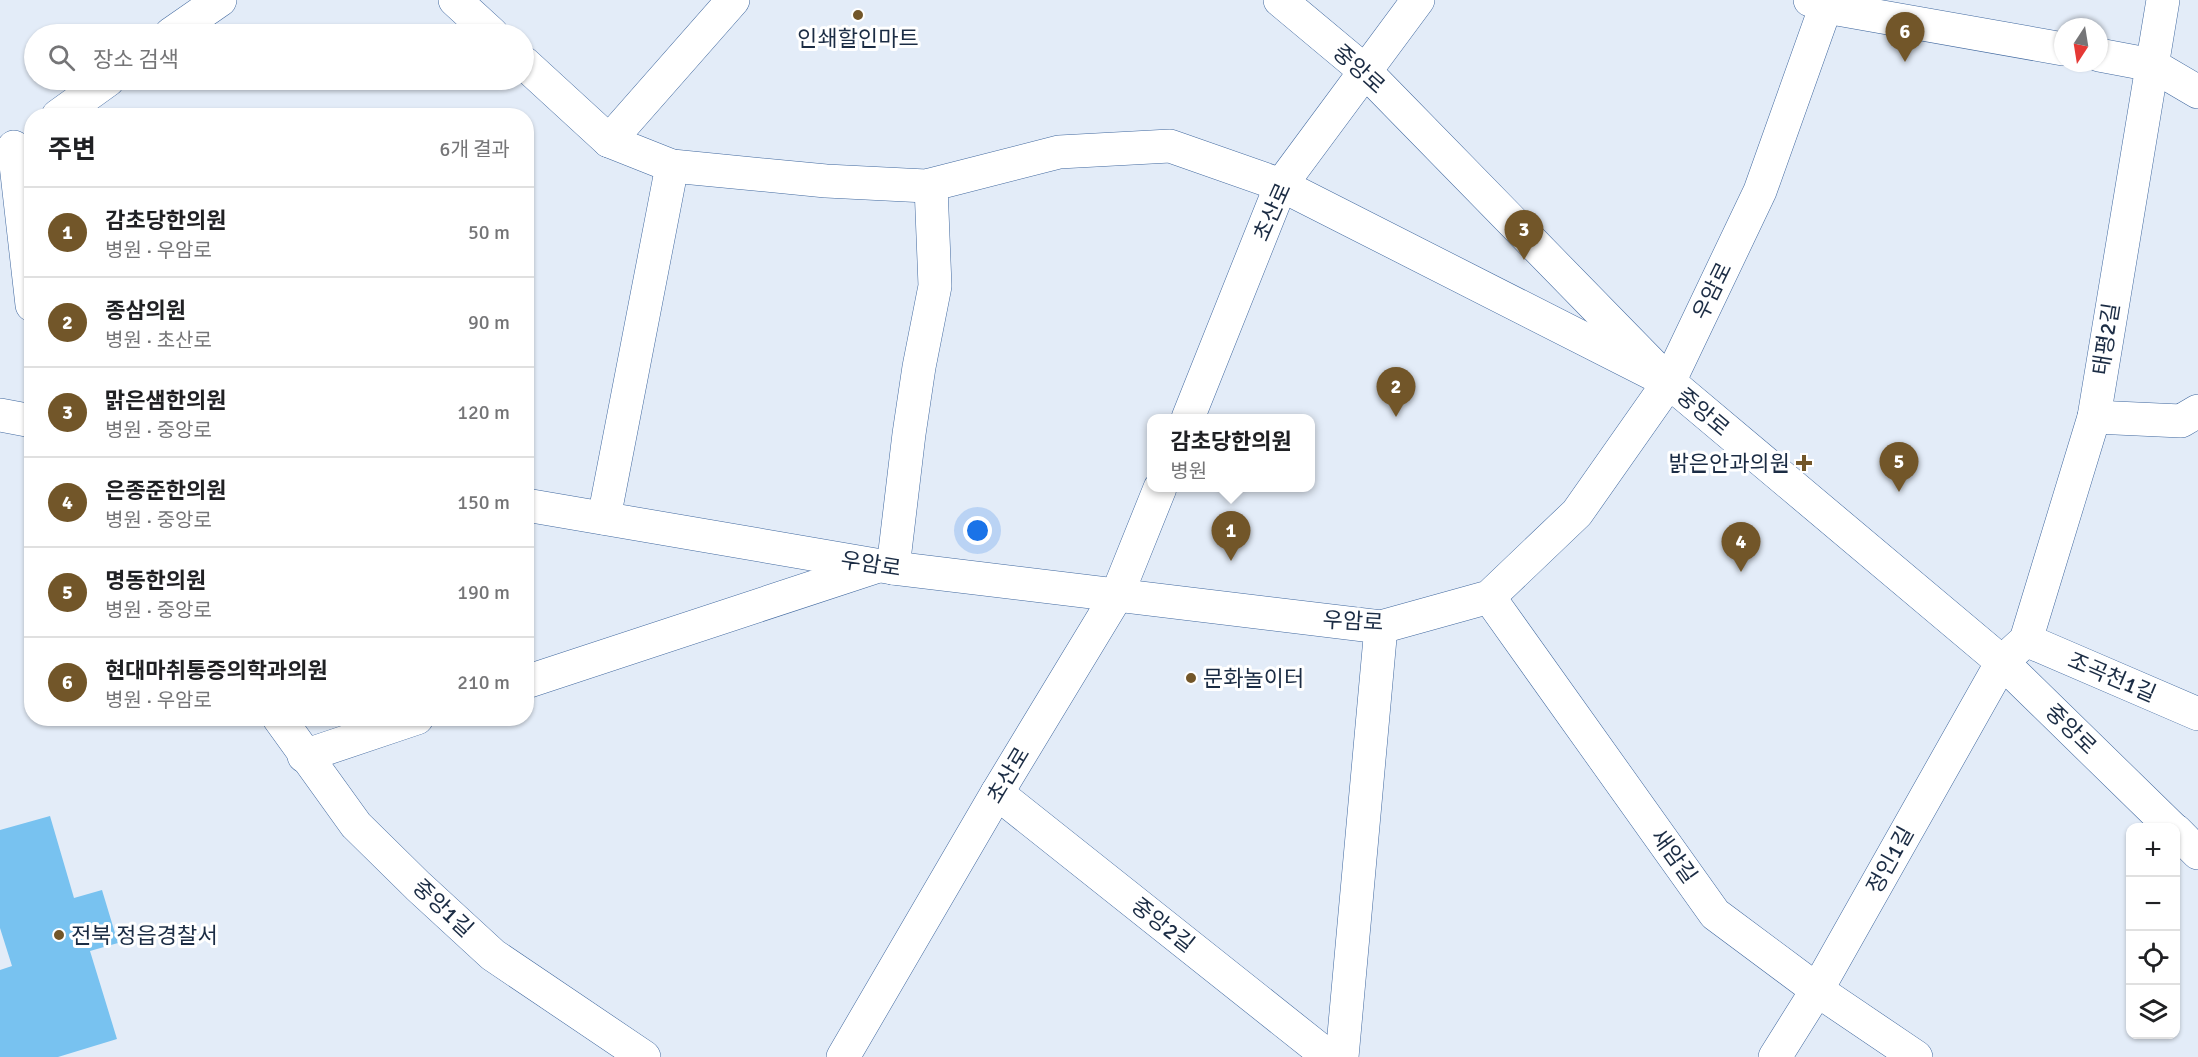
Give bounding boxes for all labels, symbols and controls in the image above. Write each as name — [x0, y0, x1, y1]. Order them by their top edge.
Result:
marker: 인쇄할인마트 — [851, 8, 865, 22]
pin: 6 — [1886, 13, 1924, 62]
north arrow — [2054, 18, 2108, 72]
search box — [24, 24, 534, 90]
place label: 인쇄할인마트 — [797, 25, 919, 52]
street label: 중앙로 — [1327, 39, 1391, 99]
icon: search — [45, 41, 78, 74]
text: 장소 검색 — [93, 46, 179, 73]
text: 주변 — [48, 134, 96, 166]
text: 6개 결과 — [440, 137, 510, 162]
street label: 초산로 — [1247, 179, 1297, 245]
text: 감초당한의원 — [105, 207, 226, 234]
pin: 3 — [1504, 210, 1544, 260]
text: 1 — [62, 220, 73, 245]
text: 50 m — [468, 220, 510, 245]
text: 병원 · 우암로 — [105, 238, 212, 263]
street label: 우암로 — [1687, 258, 1737, 324]
text: 종삼의원 — [105, 297, 186, 324]
street label: 태평2길 — [2087, 301, 2125, 377]
text: 2 — [62, 310, 73, 335]
text: 90 m — [468, 310, 510, 335]
text: 병원 · 초산로 — [105, 328, 212, 353]
pin: 2 — [1376, 368, 1416, 417]
street label: 중앙로 — [1671, 382, 1735, 442]
text: 맑은샘한의원 — [105, 387, 226, 414]
text: 3 — [62, 400, 73, 425]
text: 120 m — [457, 400, 510, 425]
popup — [1147, 414, 1315, 492]
text: 병원 · 중앙로 — [105, 418, 212, 443]
text: 감초당한의원 — [1170, 428, 1292, 455]
pin: 5 — [1880, 442, 1918, 492]
place label: 밝은안과의원 — [1669, 450, 1790, 477]
marker: 밝은안과의원 — [1795, 454, 1813, 472]
text: 병원 — [1170, 459, 1207, 484]
text: 은종준한의원 — [105, 477, 226, 504]
text: 4 — [62, 490, 73, 515]
text: 150 m — [457, 490, 510, 515]
text: 병원 · 중앙로 — [105, 508, 212, 533]
pin: 1 — [1212, 512, 1250, 561]
your location — [963, 516, 992, 545]
pin: 4 — [1722, 522, 1760, 572]
street label: 우암로 — [839, 546, 903, 582]
text: 명동한의원 — [105, 567, 206, 594]
text: 5 — [62, 580, 73, 605]
text: 190 m — [457, 580, 510, 605]
text: 병원 · 중앙로 — [105, 598, 212, 623]
street label: 우암로 — [1322, 606, 1384, 636]
street label: 조곡천1길 — [2064, 646, 2160, 708]
text: 현대마취통증의학과의원 — [105, 657, 328, 684]
place label: 문화놀이터 — [1203, 665, 1304, 692]
text: 6 — [62, 670, 73, 695]
text: 210 m — [457, 670, 510, 695]
marker: 문화놀이터 — [1184, 671, 1198, 685]
text: 병원 · 우암로 — [105, 688, 212, 713]
street label: 중앙로 — [2040, 698, 2102, 760]
street label: 초산로 — [981, 742, 1035, 808]
street label: 정인1길 — [1861, 822, 1919, 898]
street label: 새암길 — [1645, 823, 1703, 889]
map controls — [2126, 823, 2180, 1039]
button: + — [2126, 823, 2180, 877]
street label: 중앙1길 — [407, 873, 479, 943]
button: − — [2126, 877, 2180, 931]
street label: 중앙2길 — [1126, 892, 1200, 958]
place label: 전북 정읍경찰서 — [71, 922, 218, 949]
marker: 전북 정읍경찰서 — [52, 928, 66, 942]
button: locate — [2126, 931, 2180, 985]
button: layers — [2126, 985, 2180, 1039]

